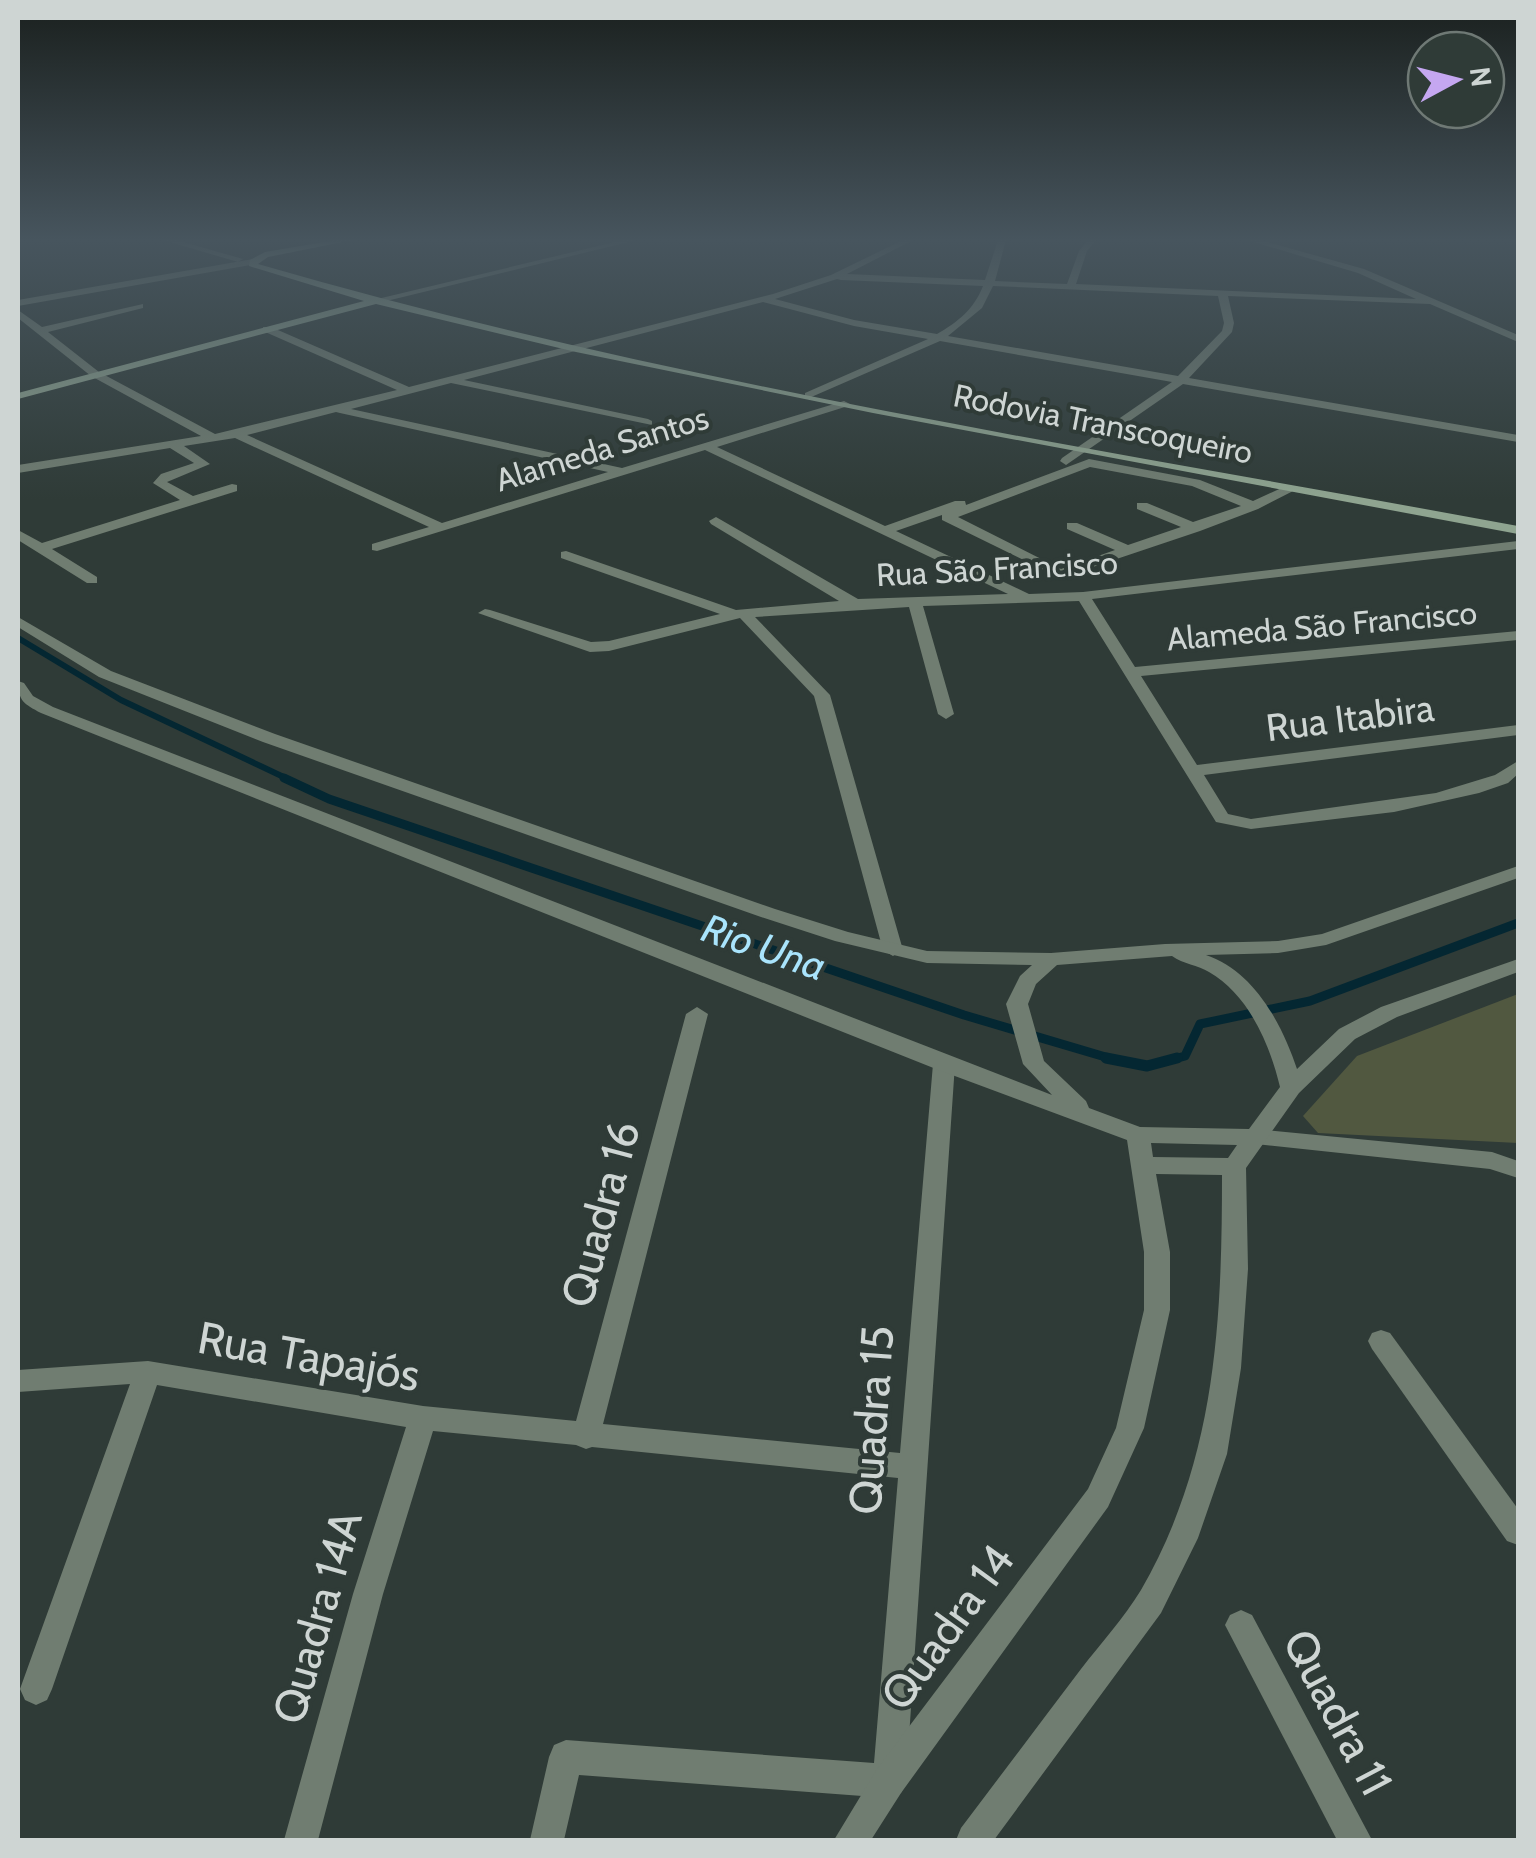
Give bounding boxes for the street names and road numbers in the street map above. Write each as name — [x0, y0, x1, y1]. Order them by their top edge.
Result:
street label: Rodovia Transcoqueiro — [950, 375, 1256, 472]
street label: Alameda Santos — [491, 398, 713, 499]
street label: Rua São Francisco — [875, 543, 1119, 594]
street label: Alameda São Francisco — [1165, 593, 1479, 658]
street label: Rua Itabira — [1263, 684, 1437, 751]
street label: Quadra 16 — [549, 1115, 651, 1313]
street label: Rua Tapajós — [194, 1310, 424, 1402]
street label: Quadra 15 — [837, 1324, 905, 1516]
street label: Quadra 14A — [261, 1504, 373, 1730]
street label: Quadra 14 — [869, 1534, 1025, 1720]
street label: Quadra 11 — [1272, 1620, 1404, 1804]

